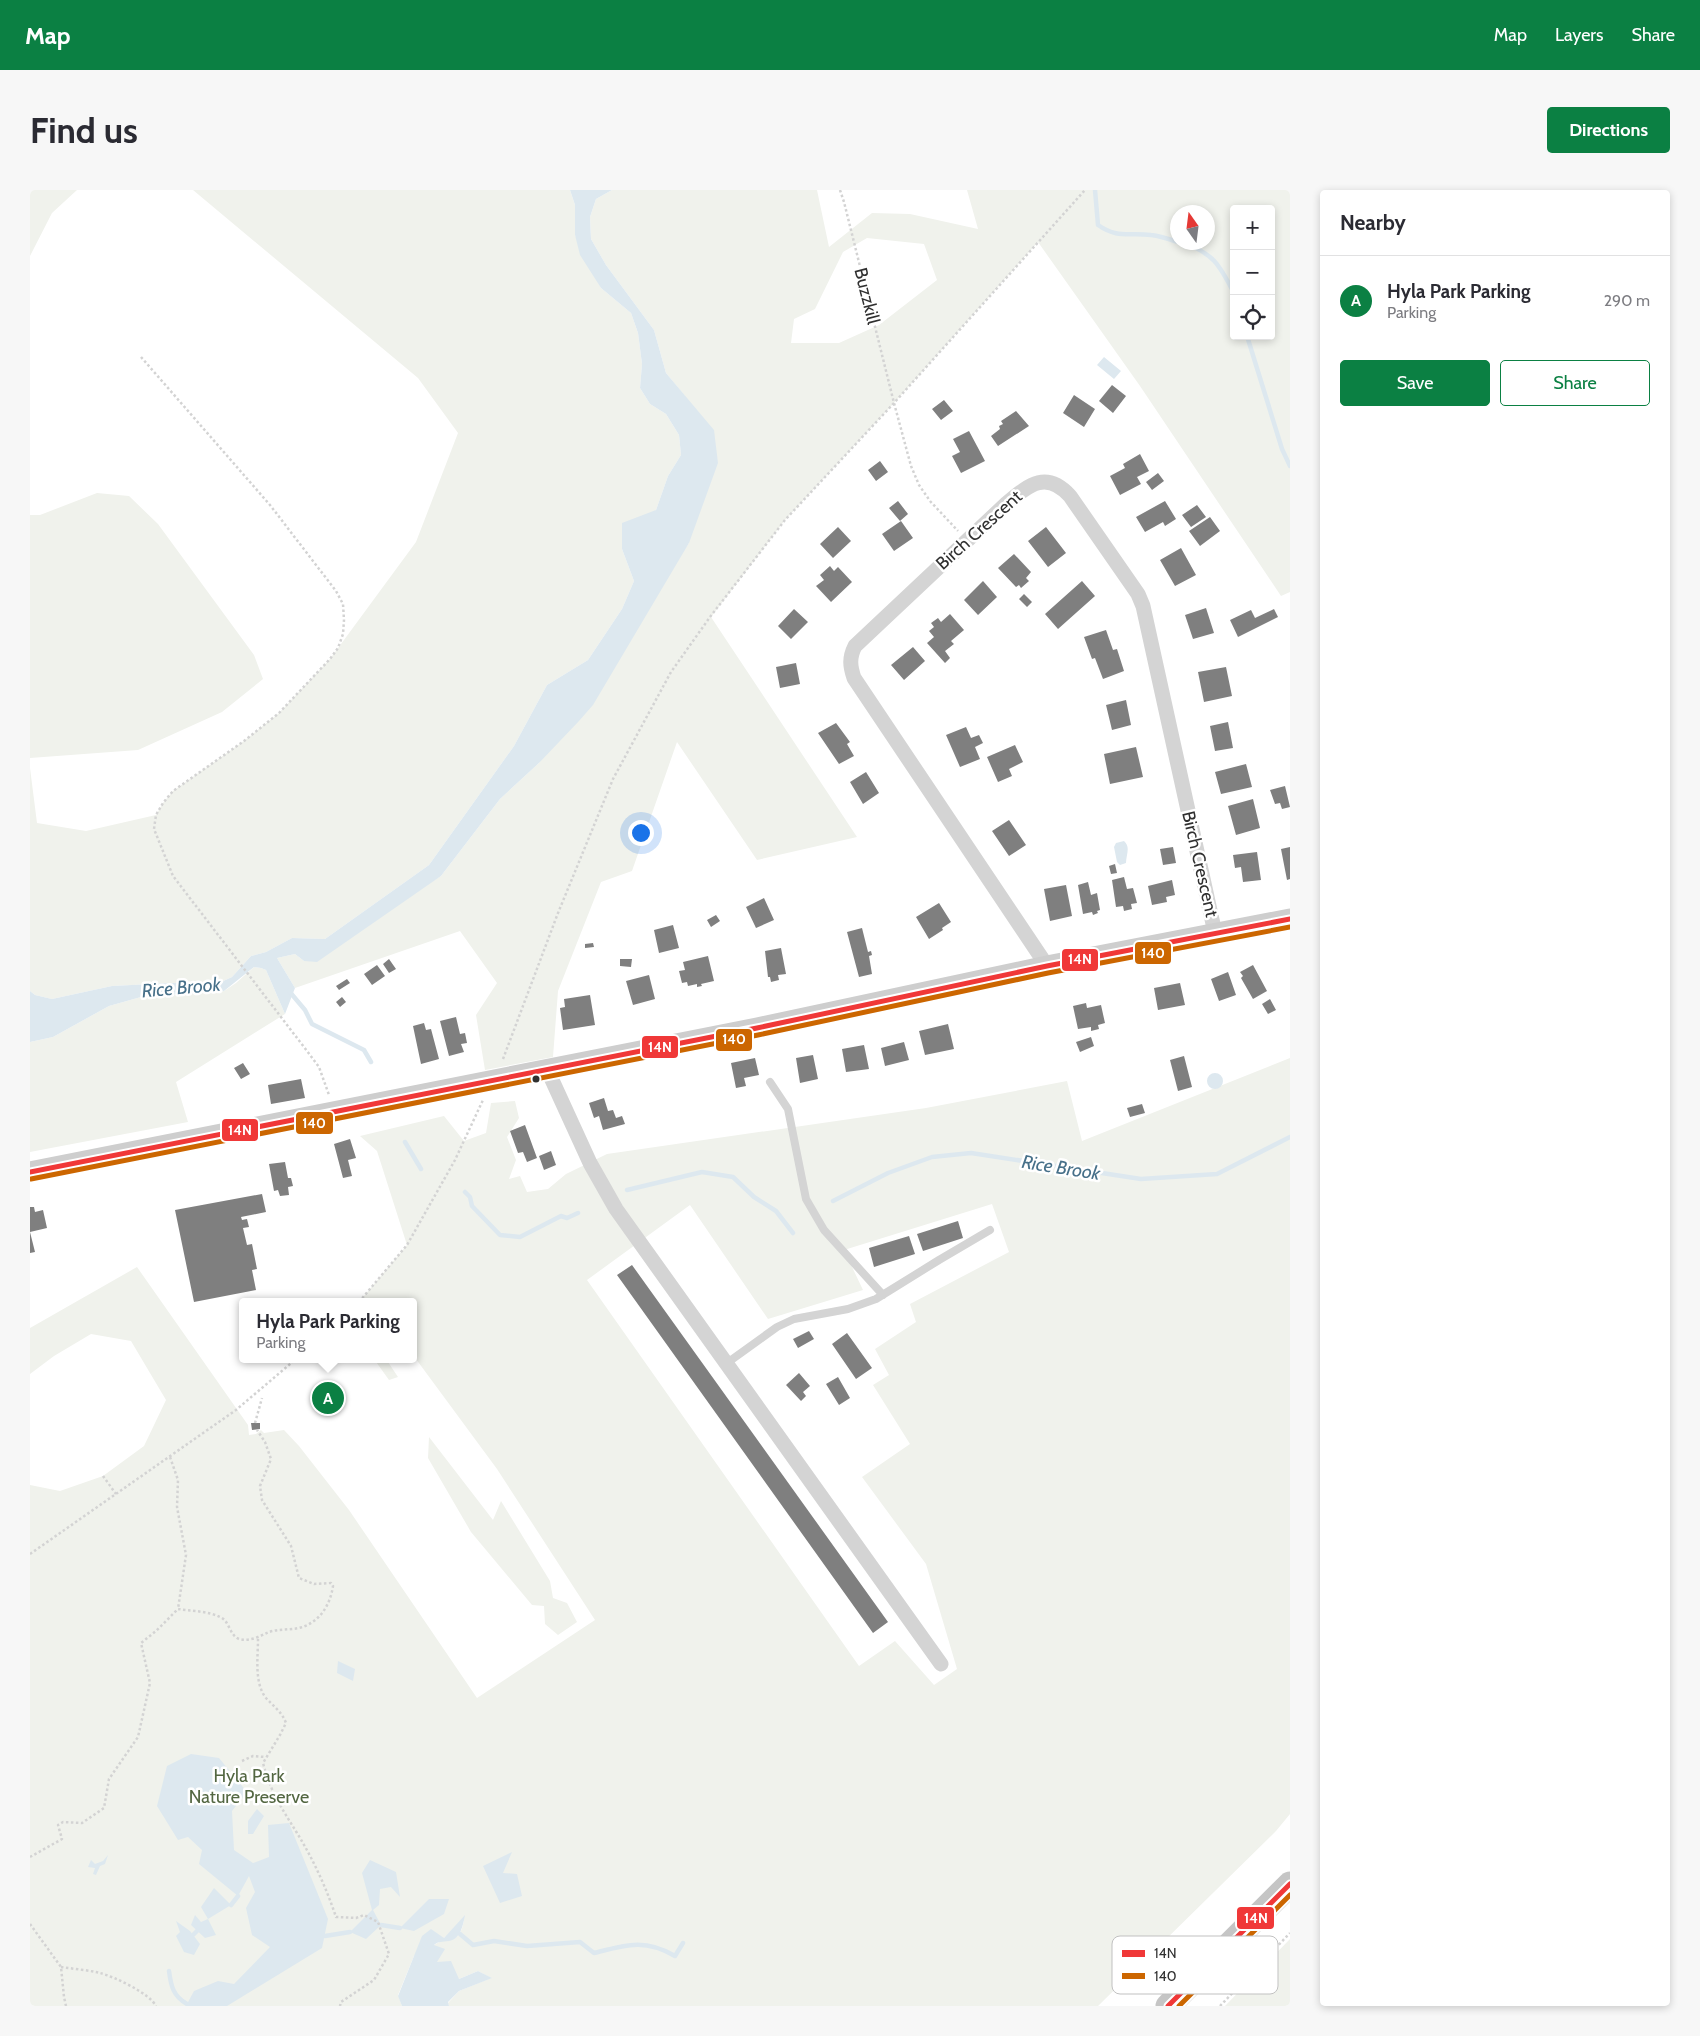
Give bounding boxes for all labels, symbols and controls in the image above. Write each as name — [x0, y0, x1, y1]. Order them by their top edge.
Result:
text: Map — [25, 21, 71, 50]
text: Map — [1494, 24, 1527, 46]
text: Layers — [1555, 24, 1604, 46]
text: Share — [1632, 24, 1675, 46]
button: Directions — [1547, 107, 1670, 153]
text: Find us — [30, 109, 138, 152]
north arrow — [1170, 205, 1215, 250]
map controls — [1230, 205, 1275, 340]
button: + — [1230, 205, 1275, 250]
text: Nearby — [1340, 210, 1406, 235]
button: − — [1230, 250, 1275, 295]
street label: Buzzkill — [849, 265, 885, 327]
text: Hyla Park Parking — [1387, 280, 1531, 303]
text: A — [1351, 291, 1361, 310]
text: 290 m — [1604, 291, 1650, 310]
button: locate — [1230, 295, 1275, 340]
text: Parking — [1387, 303, 1436, 322]
button: Save — [1340, 360, 1490, 406]
button: Share — [1500, 360, 1650, 406]
street label: Birch Crescent — [931, 486, 1027, 574]
street label: Birch Crescent — [1177, 809, 1223, 919]
your location — [628, 820, 654, 846]
line badge: 140 — [1134, 941, 1172, 965]
text: 140 — [1141, 944, 1165, 962]
line badge: 14N — [1061, 948, 1099, 972]
text: 14N — [1068, 950, 1092, 968]
water label: Rice Brook — [141, 973, 222, 1002]
line badge: 140 — [715, 1028, 753, 1052]
text: 140 — [722, 1030, 746, 1048]
line badge: 14N — [641, 1035, 679, 1059]
text: 14N — [648, 1038, 672, 1056]
unlabelled marker — [531, 1074, 541, 1084]
line badge: 140 — [295, 1111, 334, 1135]
text: 140 — [302, 1114, 326, 1132]
line badge: 14N — [221, 1118, 259, 1142]
text: 14N — [228, 1121, 252, 1139]
water label: Rice Brook — [1020, 1150, 1103, 1185]
popup — [239, 1298, 417, 1363]
text: Hyla Park Parking — [256, 1310, 400, 1333]
text: Parking — [256, 1333, 305, 1352]
pin: A — [312, 1379, 344, 1417]
park label: Hyla Park Nature Preserve — [189, 1765, 309, 1808]
line badge: 14N — [1236, 1906, 1275, 1930]
text: 14N — [1244, 1909, 1268, 1927]
legend — [1112, 1936, 1278, 1994]
text: 14N — [1154, 1944, 1177, 1962]
text: 140 — [1154, 1967, 1177, 1985]

